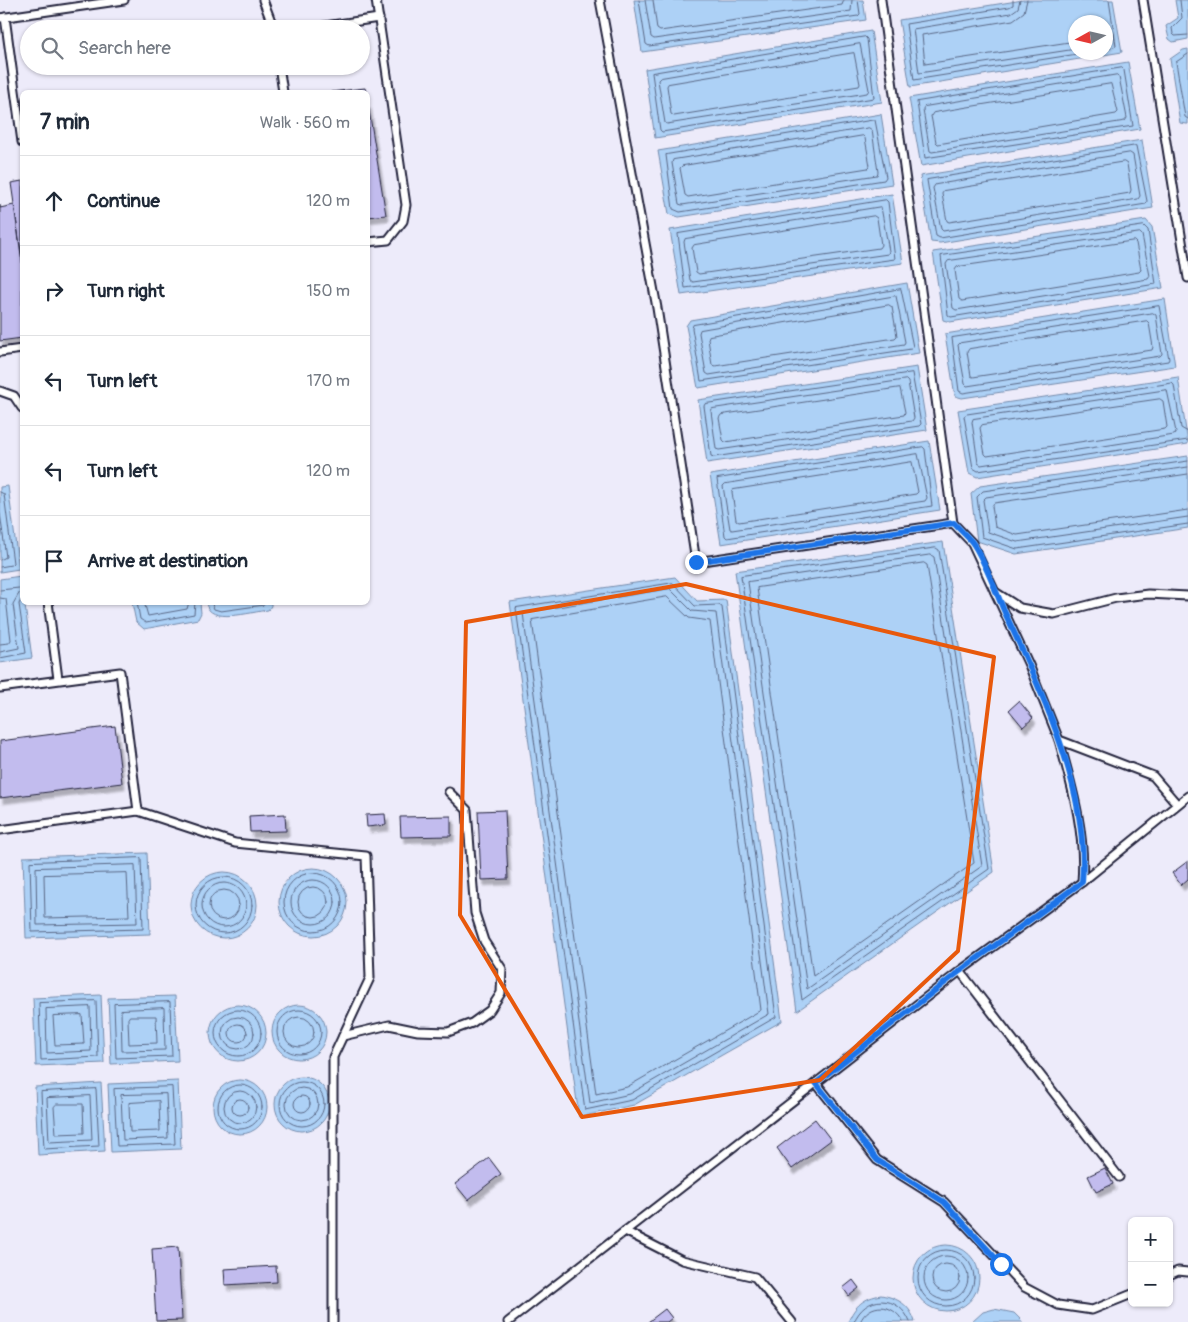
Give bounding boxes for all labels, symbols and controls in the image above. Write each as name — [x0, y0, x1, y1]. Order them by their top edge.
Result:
north arrow — [1068, 15, 1113, 60]
search box — [20, 20, 370, 75]
icon: search — [38, 34, 66, 62]
text: Search here — [78, 36, 171, 60]
text: 7 min — [40, 109, 90, 136]
text: Walk · 560 m — [260, 113, 350, 133]
icon: ahead — [40, 187, 68, 215]
text: Continue — [87, 189, 160, 213]
text: 120 m — [306, 191, 350, 211]
icon: right — [40, 277, 68, 305]
text: Turn right — [87, 279, 165, 303]
text: 150 m — [306, 281, 350, 301]
icon: left — [40, 367, 68, 395]
text: Turn left — [87, 369, 157, 393]
text: 170 m — [307, 371, 350, 391]
icon: left — [40, 457, 68, 485]
text: Turn left — [87, 459, 157, 483]
text: 120 m — [306, 461, 350, 481]
icon: arrive — [40, 547, 68, 575]
text: Arrive at destination — [87, 549, 248, 573]
route end — [685, 551, 708, 574]
map controls — [1128, 1217, 1173, 1307]
button: + — [1128, 1217, 1173, 1262]
route start — [990, 1253, 1013, 1276]
button: − — [1128, 1262, 1173, 1307]

